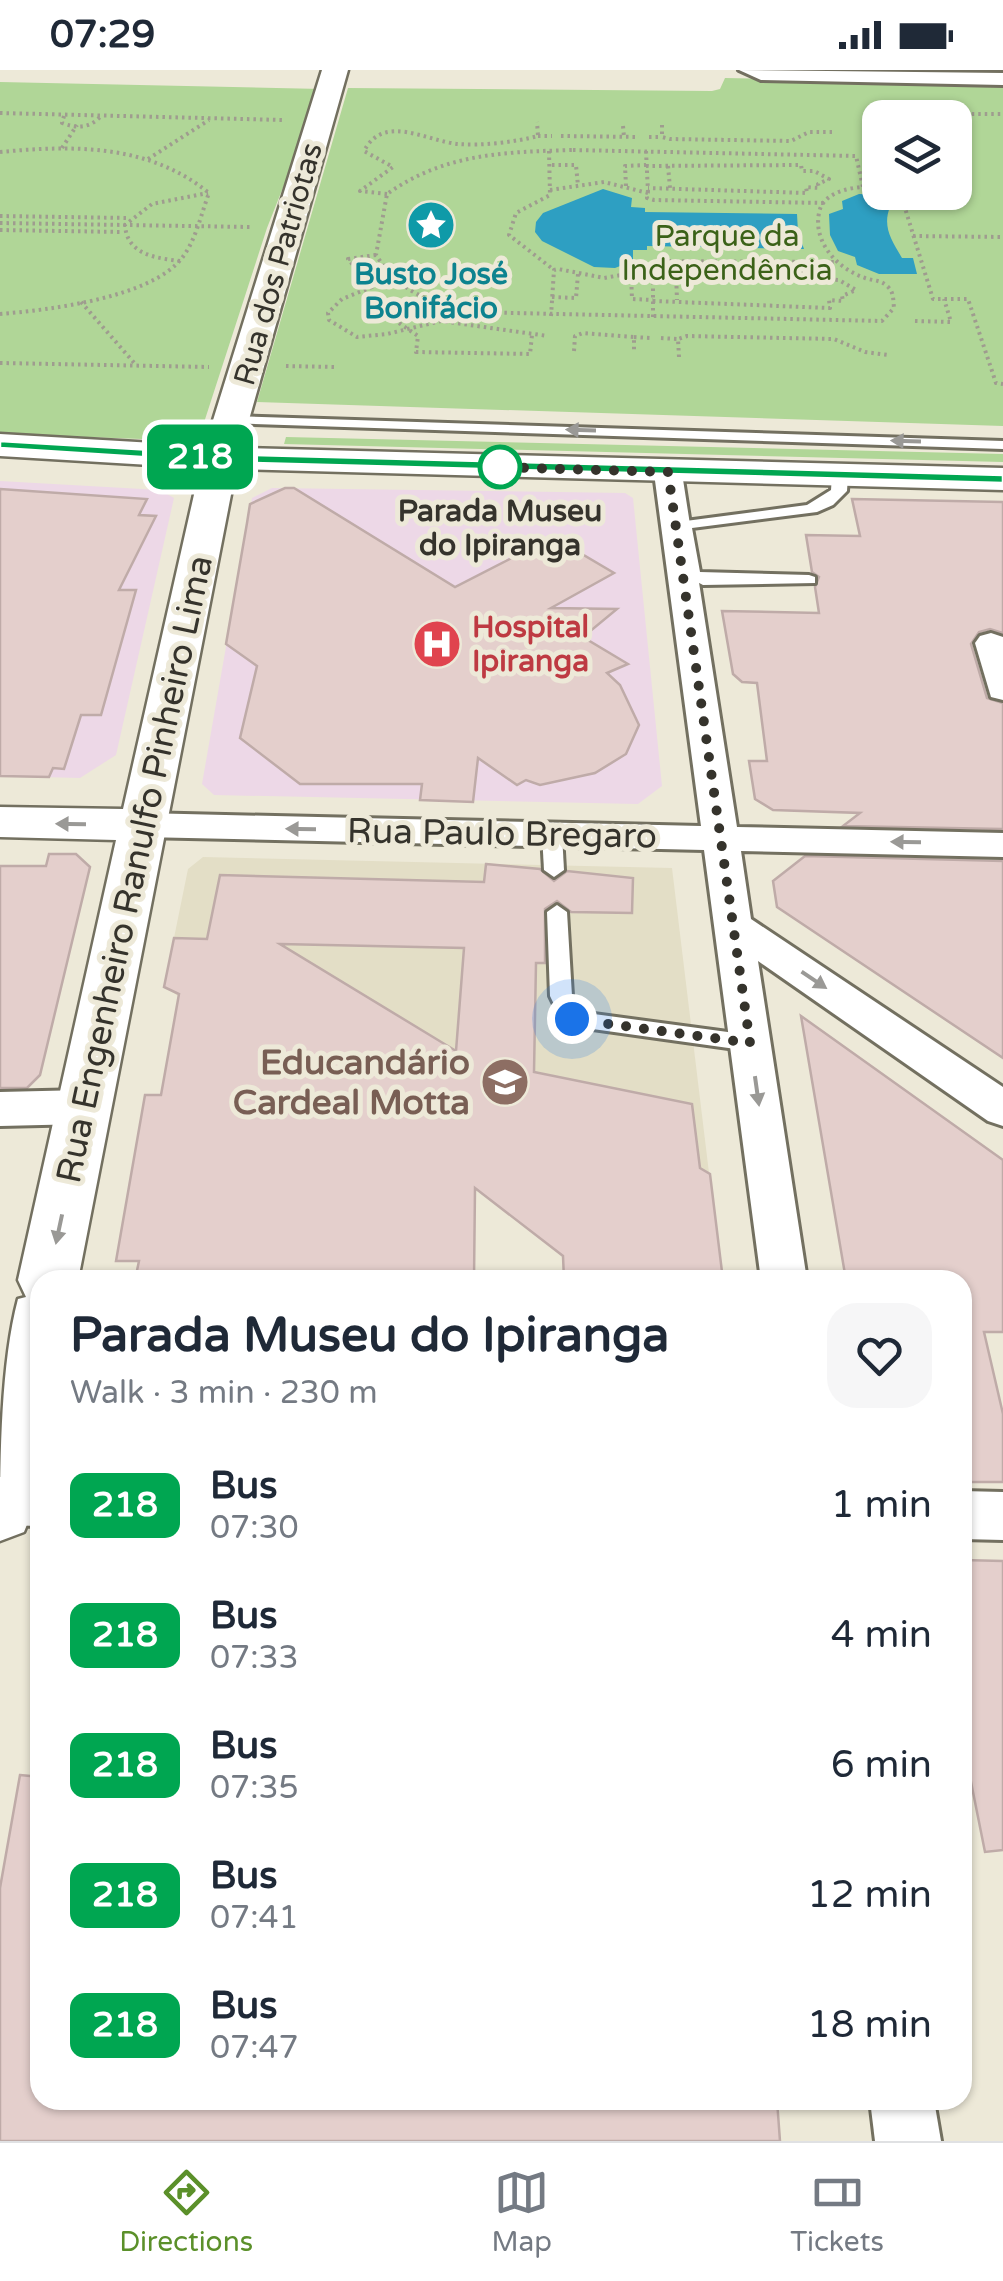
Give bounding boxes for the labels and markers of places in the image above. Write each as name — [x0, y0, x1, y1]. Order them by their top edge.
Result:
place icon: Busto José Bonifácio — [405, 199, 457, 251]
place label: Busto José Bonifácio — [354, 256, 508, 327]
marker: Parada Museu do Ipiranga — [479, 446, 521, 488]
place label: Parada Museu do Ipiranga — [398, 493, 602, 564]
place label: Hospital Ipiranga — [472, 609, 589, 680]
hospital icon: Hospital Ipiranga — [411, 618, 463, 670]
place label: Educandário Cardeal Motta — [233, 1042, 470, 1124]
school or university icon: Educandário Cardeal Motta — [479, 1056, 531, 1108]

